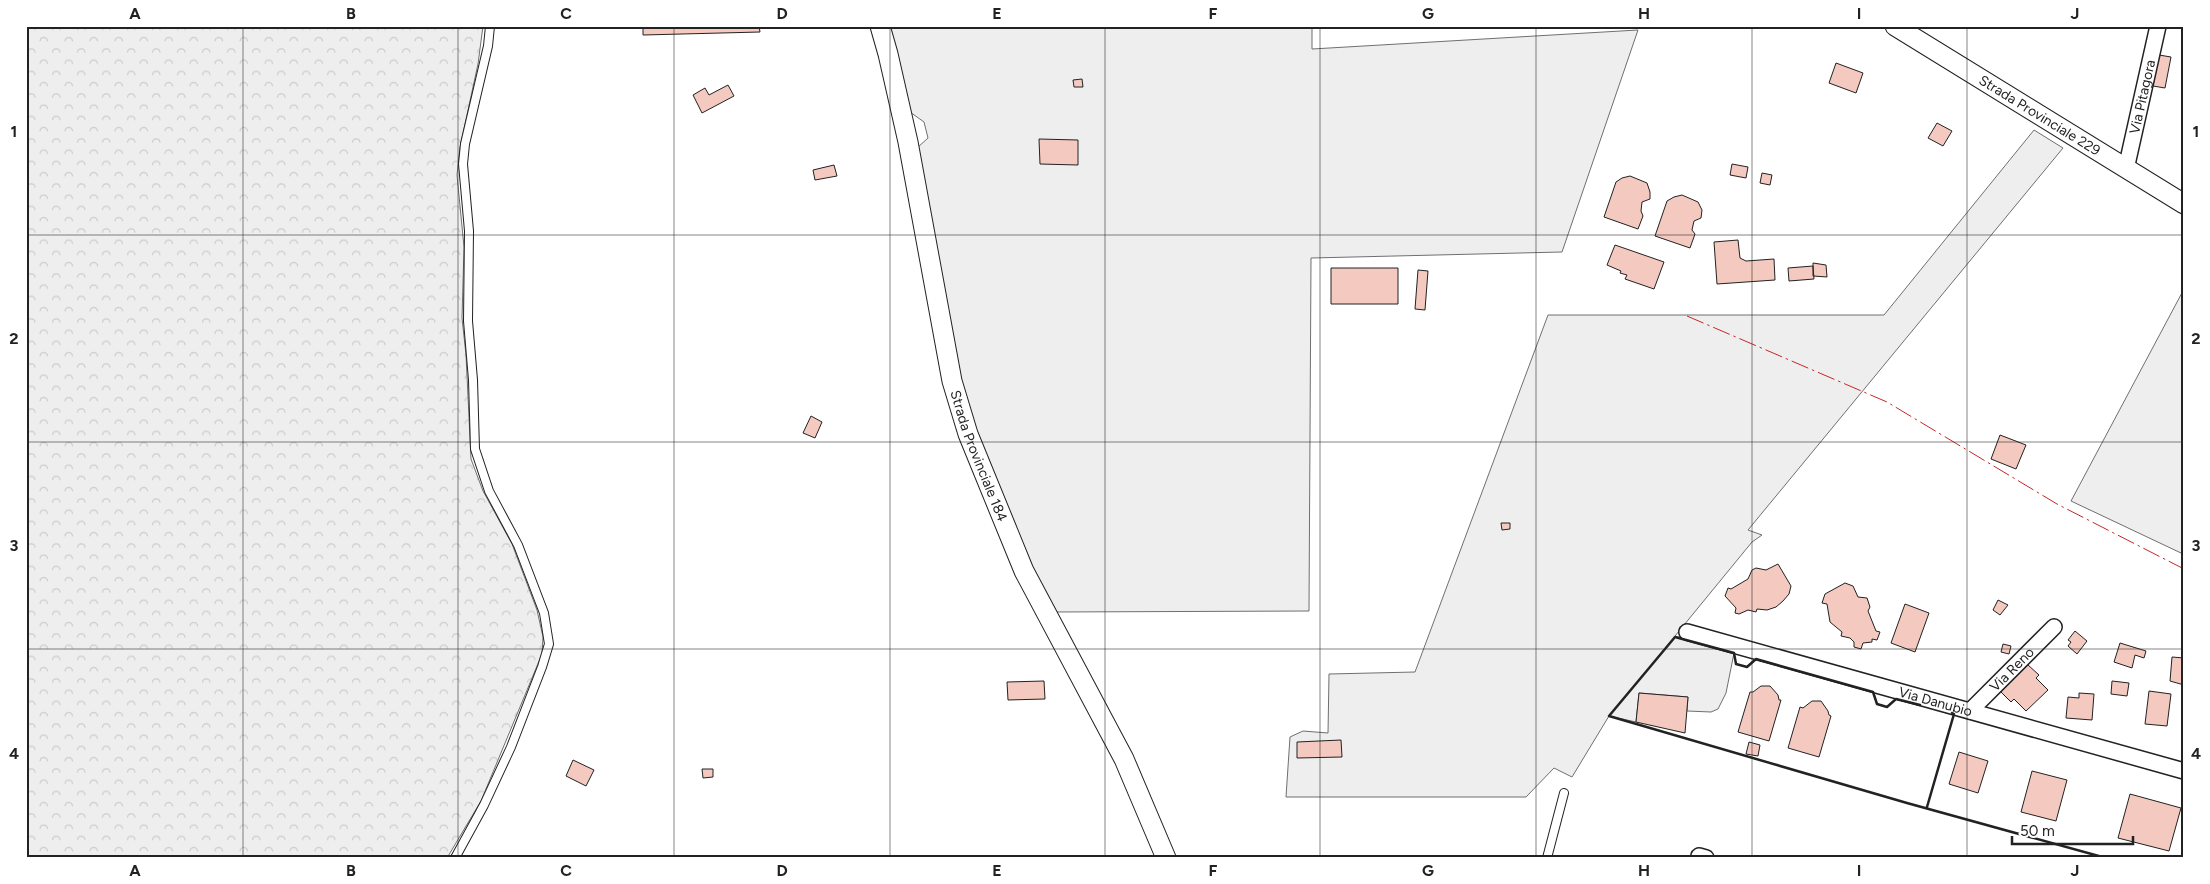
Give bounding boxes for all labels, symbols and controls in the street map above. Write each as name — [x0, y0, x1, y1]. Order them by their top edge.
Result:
text: A — [129, 4, 141, 23]
text: B — [346, 4, 356, 23]
text: C — [560, 4, 572, 23]
text: D — [776, 4, 788, 23]
text: E — [992, 4, 1002, 23]
text: F — [1209, 4, 1218, 23]
text: G — [1422, 4, 1434, 23]
text: H — [1638, 4, 1650, 23]
text: I — [1857, 4, 1861, 23]
text: J — [2071, 4, 2079, 23]
street label: Via Pitagora — [2126, 58, 2159, 136]
street label: Strada Provinciale 229 — [1976, 71, 2104, 159]
text: 1 — [11, 122, 17, 141]
text: 1 — [2193, 122, 2199, 141]
text: 2 — [9, 329, 19, 348]
text: 2 — [2191, 329, 2201, 348]
street label: Strada Provinciale 184 — [947, 388, 1011, 524]
text: 3 — [10, 536, 19, 555]
text: 3 — [2192, 536, 2201, 555]
street label: Via Reno — [1986, 643, 2038, 695]
street label: Via Danubio — [1897, 683, 1974, 720]
text: 4 — [9, 744, 19, 763]
text: 4 — [2191, 744, 2201, 763]
scale bar — [2012, 814, 2134, 846]
text: 50 m — [2020, 822, 2055, 840]
text: A — [129, 861, 141, 880]
text: B — [346, 861, 356, 880]
text: C — [560, 861, 572, 880]
text: D — [776, 861, 788, 880]
text: E — [992, 861, 1002, 880]
text: F — [1209, 861, 1218, 880]
text: G — [1422, 861, 1434, 880]
text: H — [1638, 861, 1650, 880]
text: I — [1857, 861, 1861, 880]
text: J — [2071, 861, 2079, 880]

